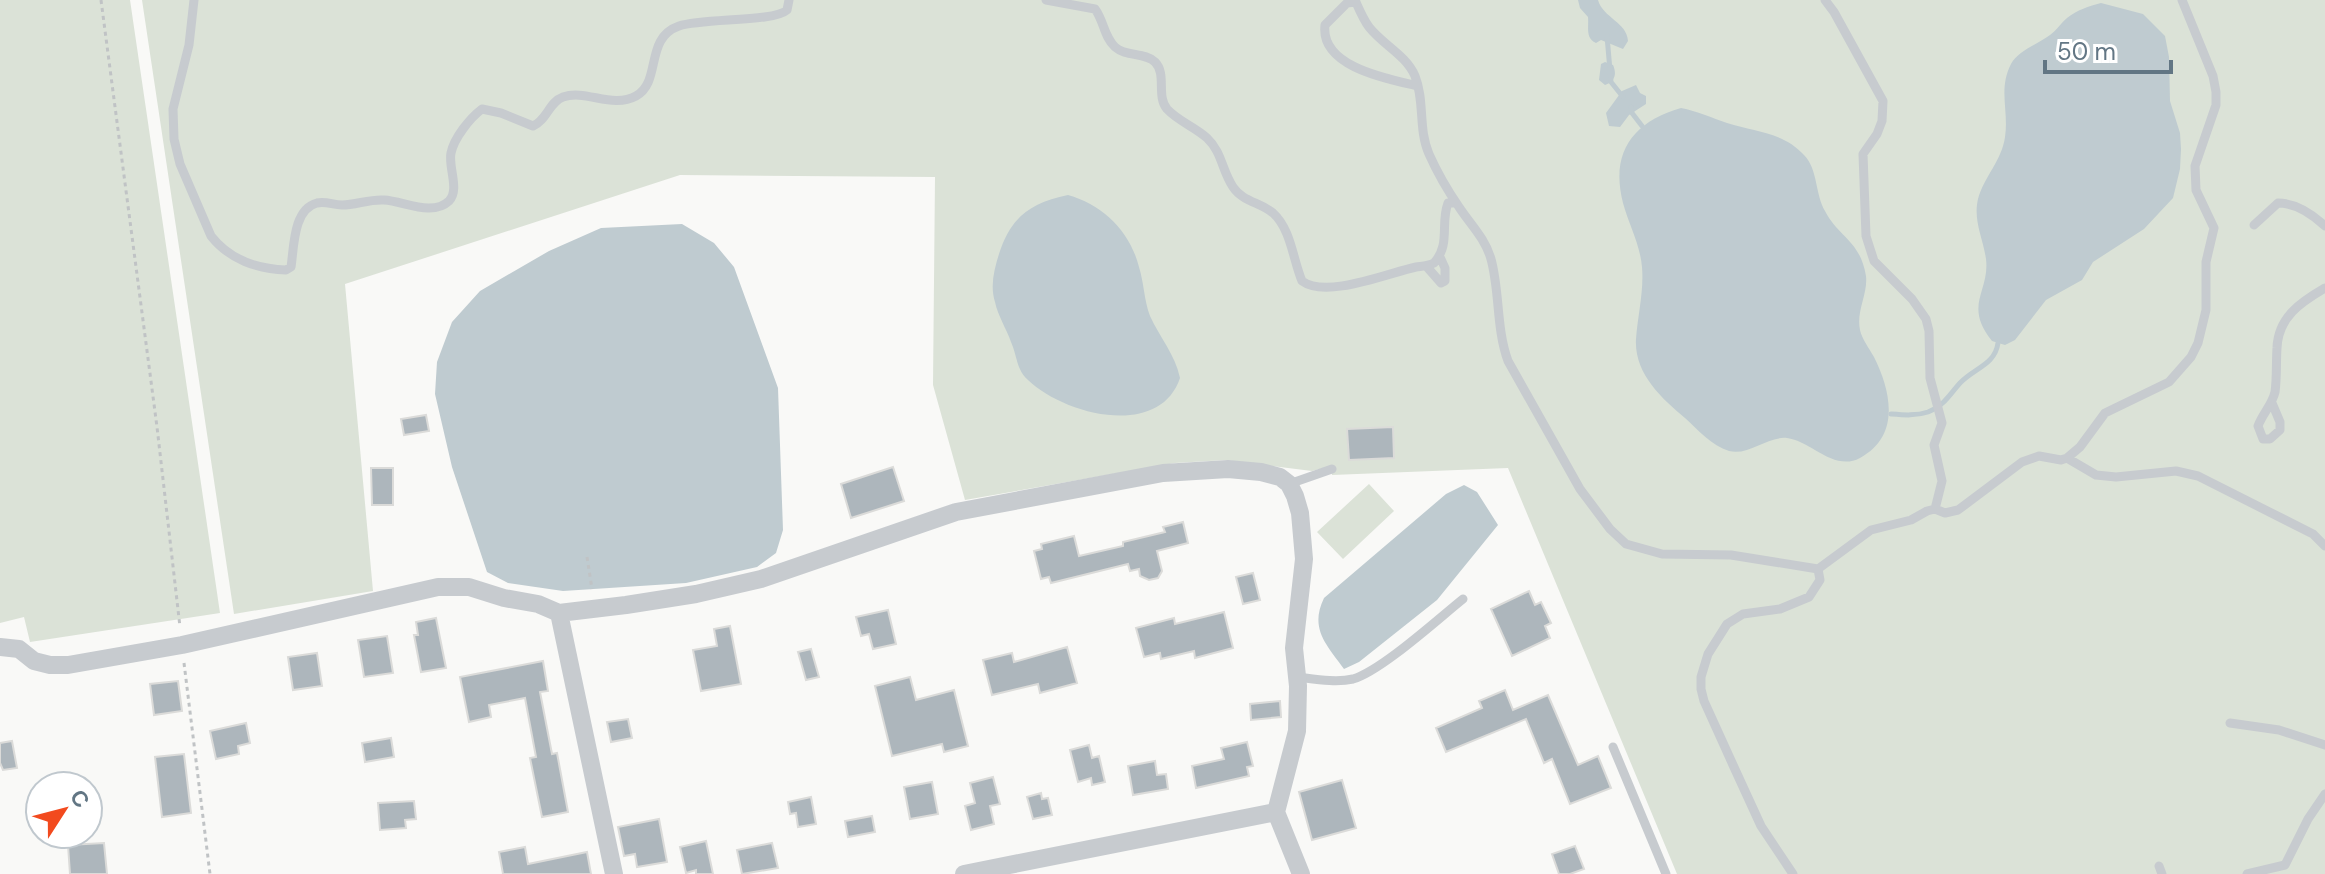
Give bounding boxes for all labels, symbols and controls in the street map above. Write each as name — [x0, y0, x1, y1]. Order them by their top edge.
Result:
scale bar — [2045, 24, 2171, 74]
text: 50 m — [2057, 36, 2116, 67]
north arrow — [24, 770, 104, 850]
text: С — [63, 784, 96, 814]

